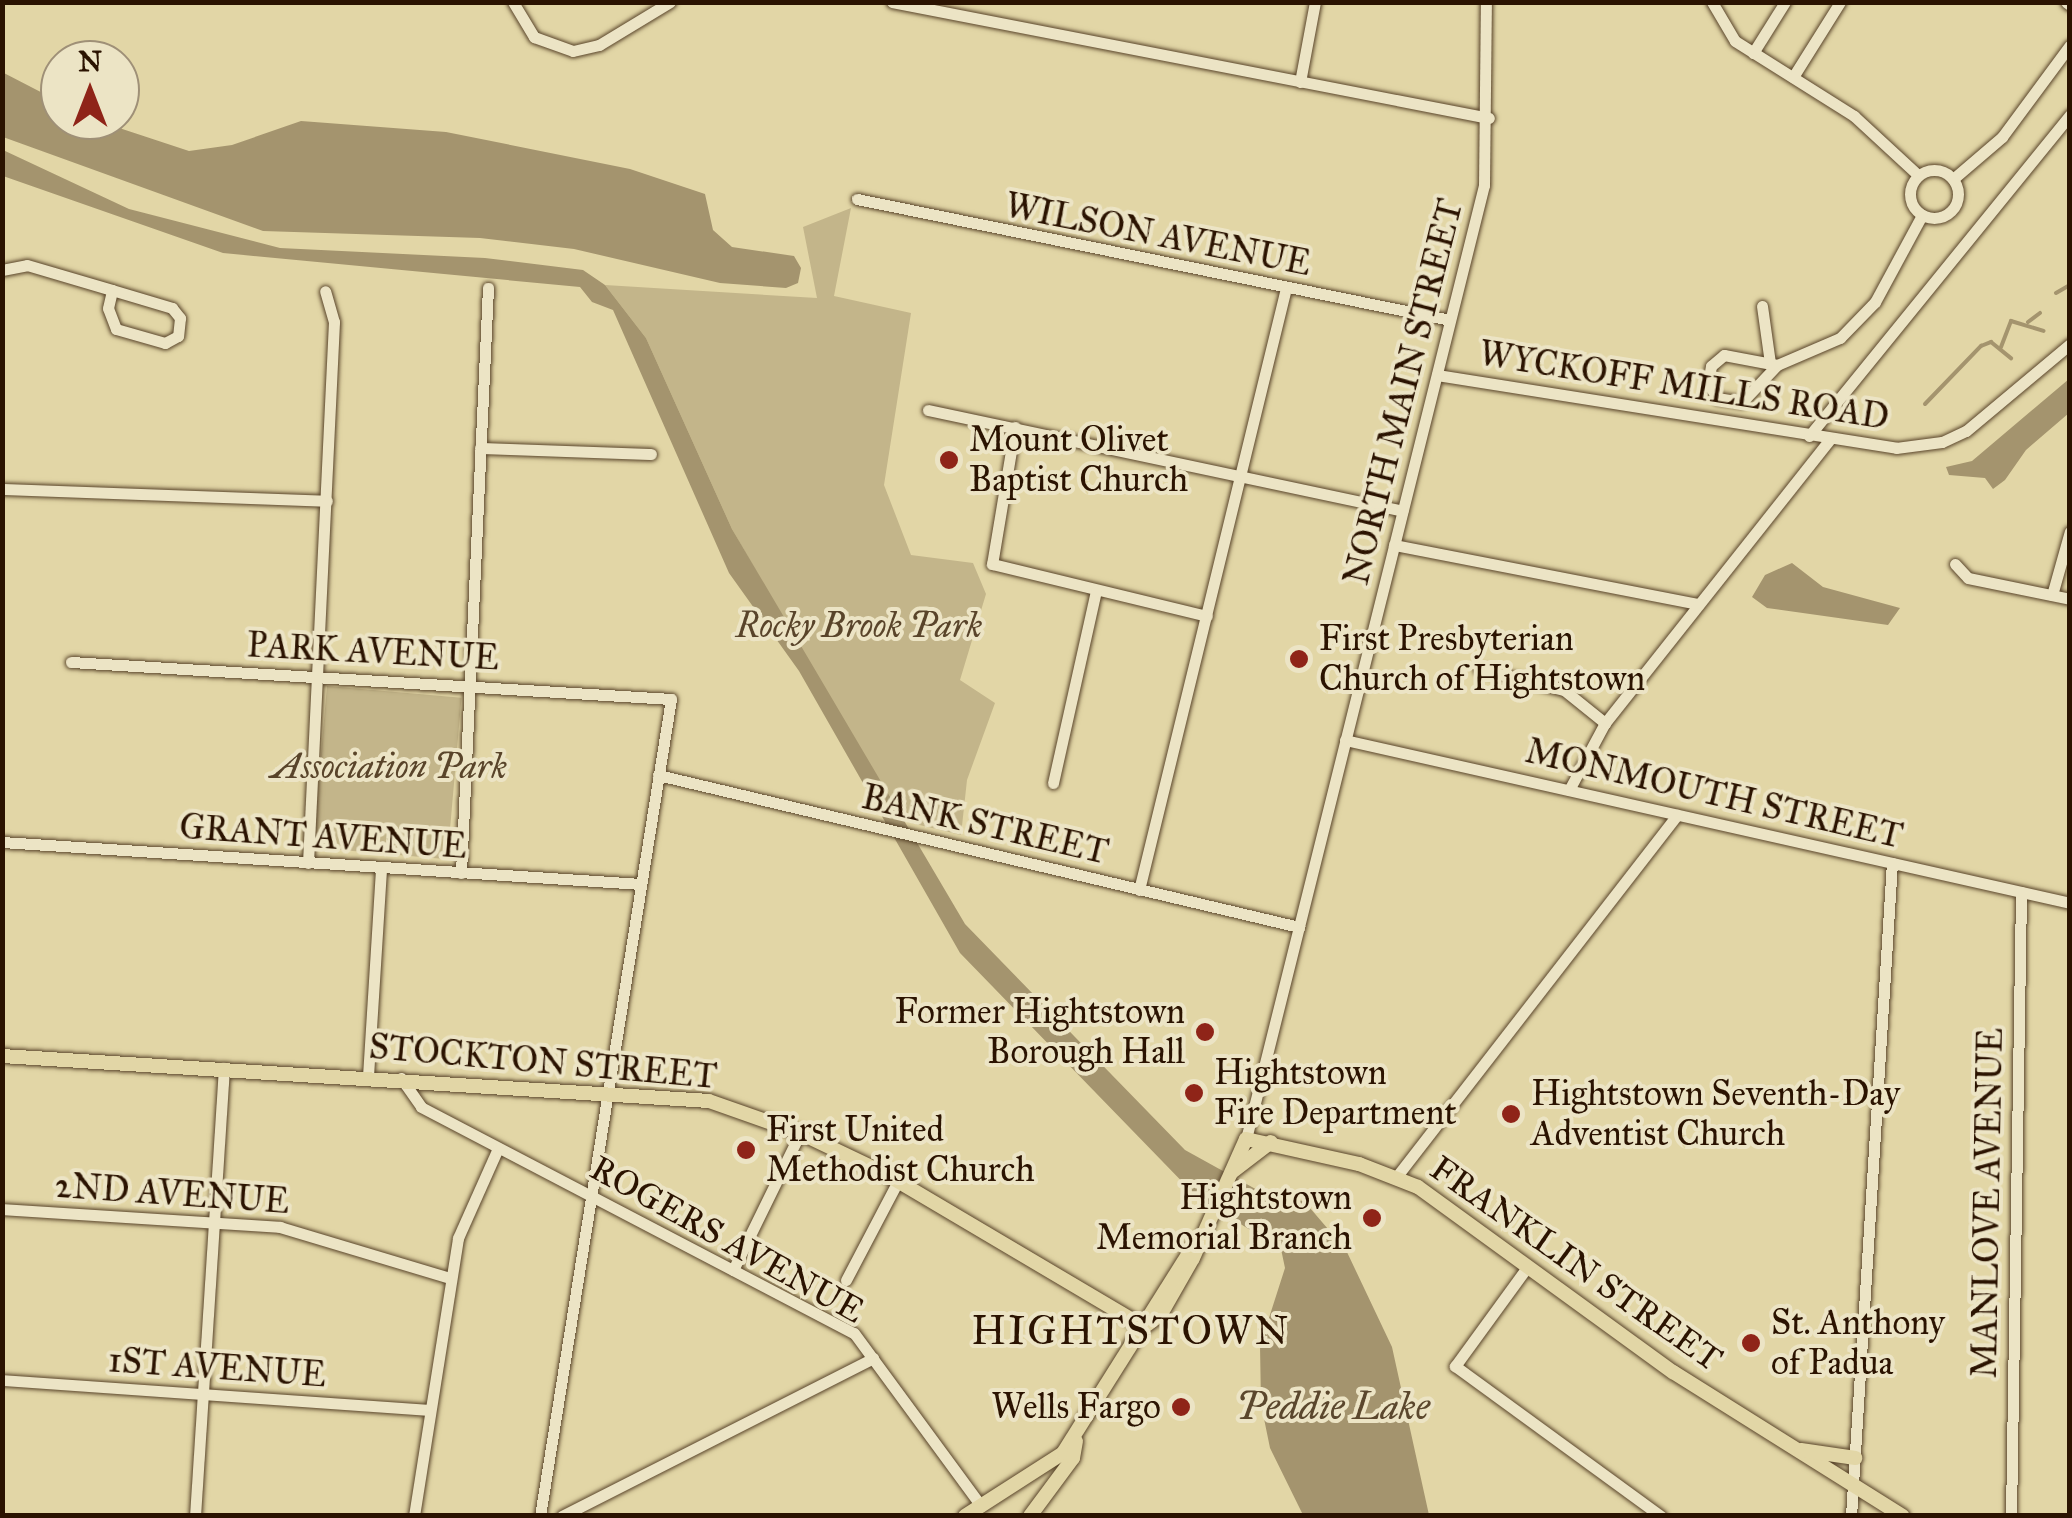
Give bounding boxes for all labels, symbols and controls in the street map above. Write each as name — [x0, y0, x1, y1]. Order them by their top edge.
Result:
north arrow — [40, 40, 140, 140]
text: N — [78, 44, 102, 79]
street label: WILSON AVENUE — [1002, 185, 1314, 285]
street label: NORTH MAIN STREET — [1336, 195, 1472, 589]
street label: WYCKOFF MILLS ROAD — [1476, 333, 1892, 439]
place label: Mount Olivet Baptist Church — [969, 419, 1188, 501]
marker: Mount Olivet Baptist Church — [938, 449, 960, 471]
park label: Rocky Brook Park — [736, 605, 982, 647]
place label: First Presbyterian Church of Hightstown — [1319, 618, 1645, 700]
street label: PARK AVENUE — [246, 624, 500, 680]
marker: First Presbyterian Church of Hightstown — [1288, 648, 1310, 670]
street label: MONMOUTH STREET — [1521, 730, 1907, 858]
park label: Association Park — [271, 746, 507, 788]
street label: BANK STREET — [858, 776, 1112, 874]
street label: GRANT AVENUE — [178, 806, 468, 868]
place label: Former Hightstown Borough Hall — [895, 991, 1185, 1073]
marker: Former Hightstown Borough Hall — [1194, 1021, 1216, 1043]
street label: STOCKTON STREET — [367, 1026, 719, 1098]
street label: MANLOVE AVENUE — [1964, 1027, 2012, 1379]
place label: Hightstown Fire Department — [1214, 1052, 1457, 1134]
place label: Hightstown Seventh-Day Adventist Church — [1531, 1073, 1900, 1155]
marker: Hightstown Fire Department — [1183, 1082, 1205, 1104]
marker: Hightstown Seventh-Day Adventist Church — [1500, 1103, 1522, 1125]
place label: First United Methodist Church — [766, 1109, 1035, 1191]
marker: First United Methodist Church — [735, 1139, 757, 1161]
street label: ROGERS AVENUE — [583, 1147, 871, 1333]
street label: FRANKLIN STREET — [1422, 1147, 1730, 1381]
street label: 2ND AVENUE — [53, 1165, 291, 1223]
place label: Hightstown Memorial Branch — [1096, 1177, 1352, 1259]
marker: Hightstown Memorial Branch — [1361, 1207, 1383, 1229]
place label: St. Anthony of Padua — [1771, 1302, 1945, 1384]
district label: HIGHTSTOWN — [971, 1307, 1291, 1355]
marker: St. Anthony of Padua — [1740, 1332, 1762, 1354]
street label: 1ST AVENUE — [107, 1339, 327, 1397]
water label: Peddie Lake — [1236, 1384, 1430, 1430]
place label: Wells Fargo — [991, 1386, 1161, 1428]
marker: Wells Fargo — [1170, 1396, 1192, 1418]

